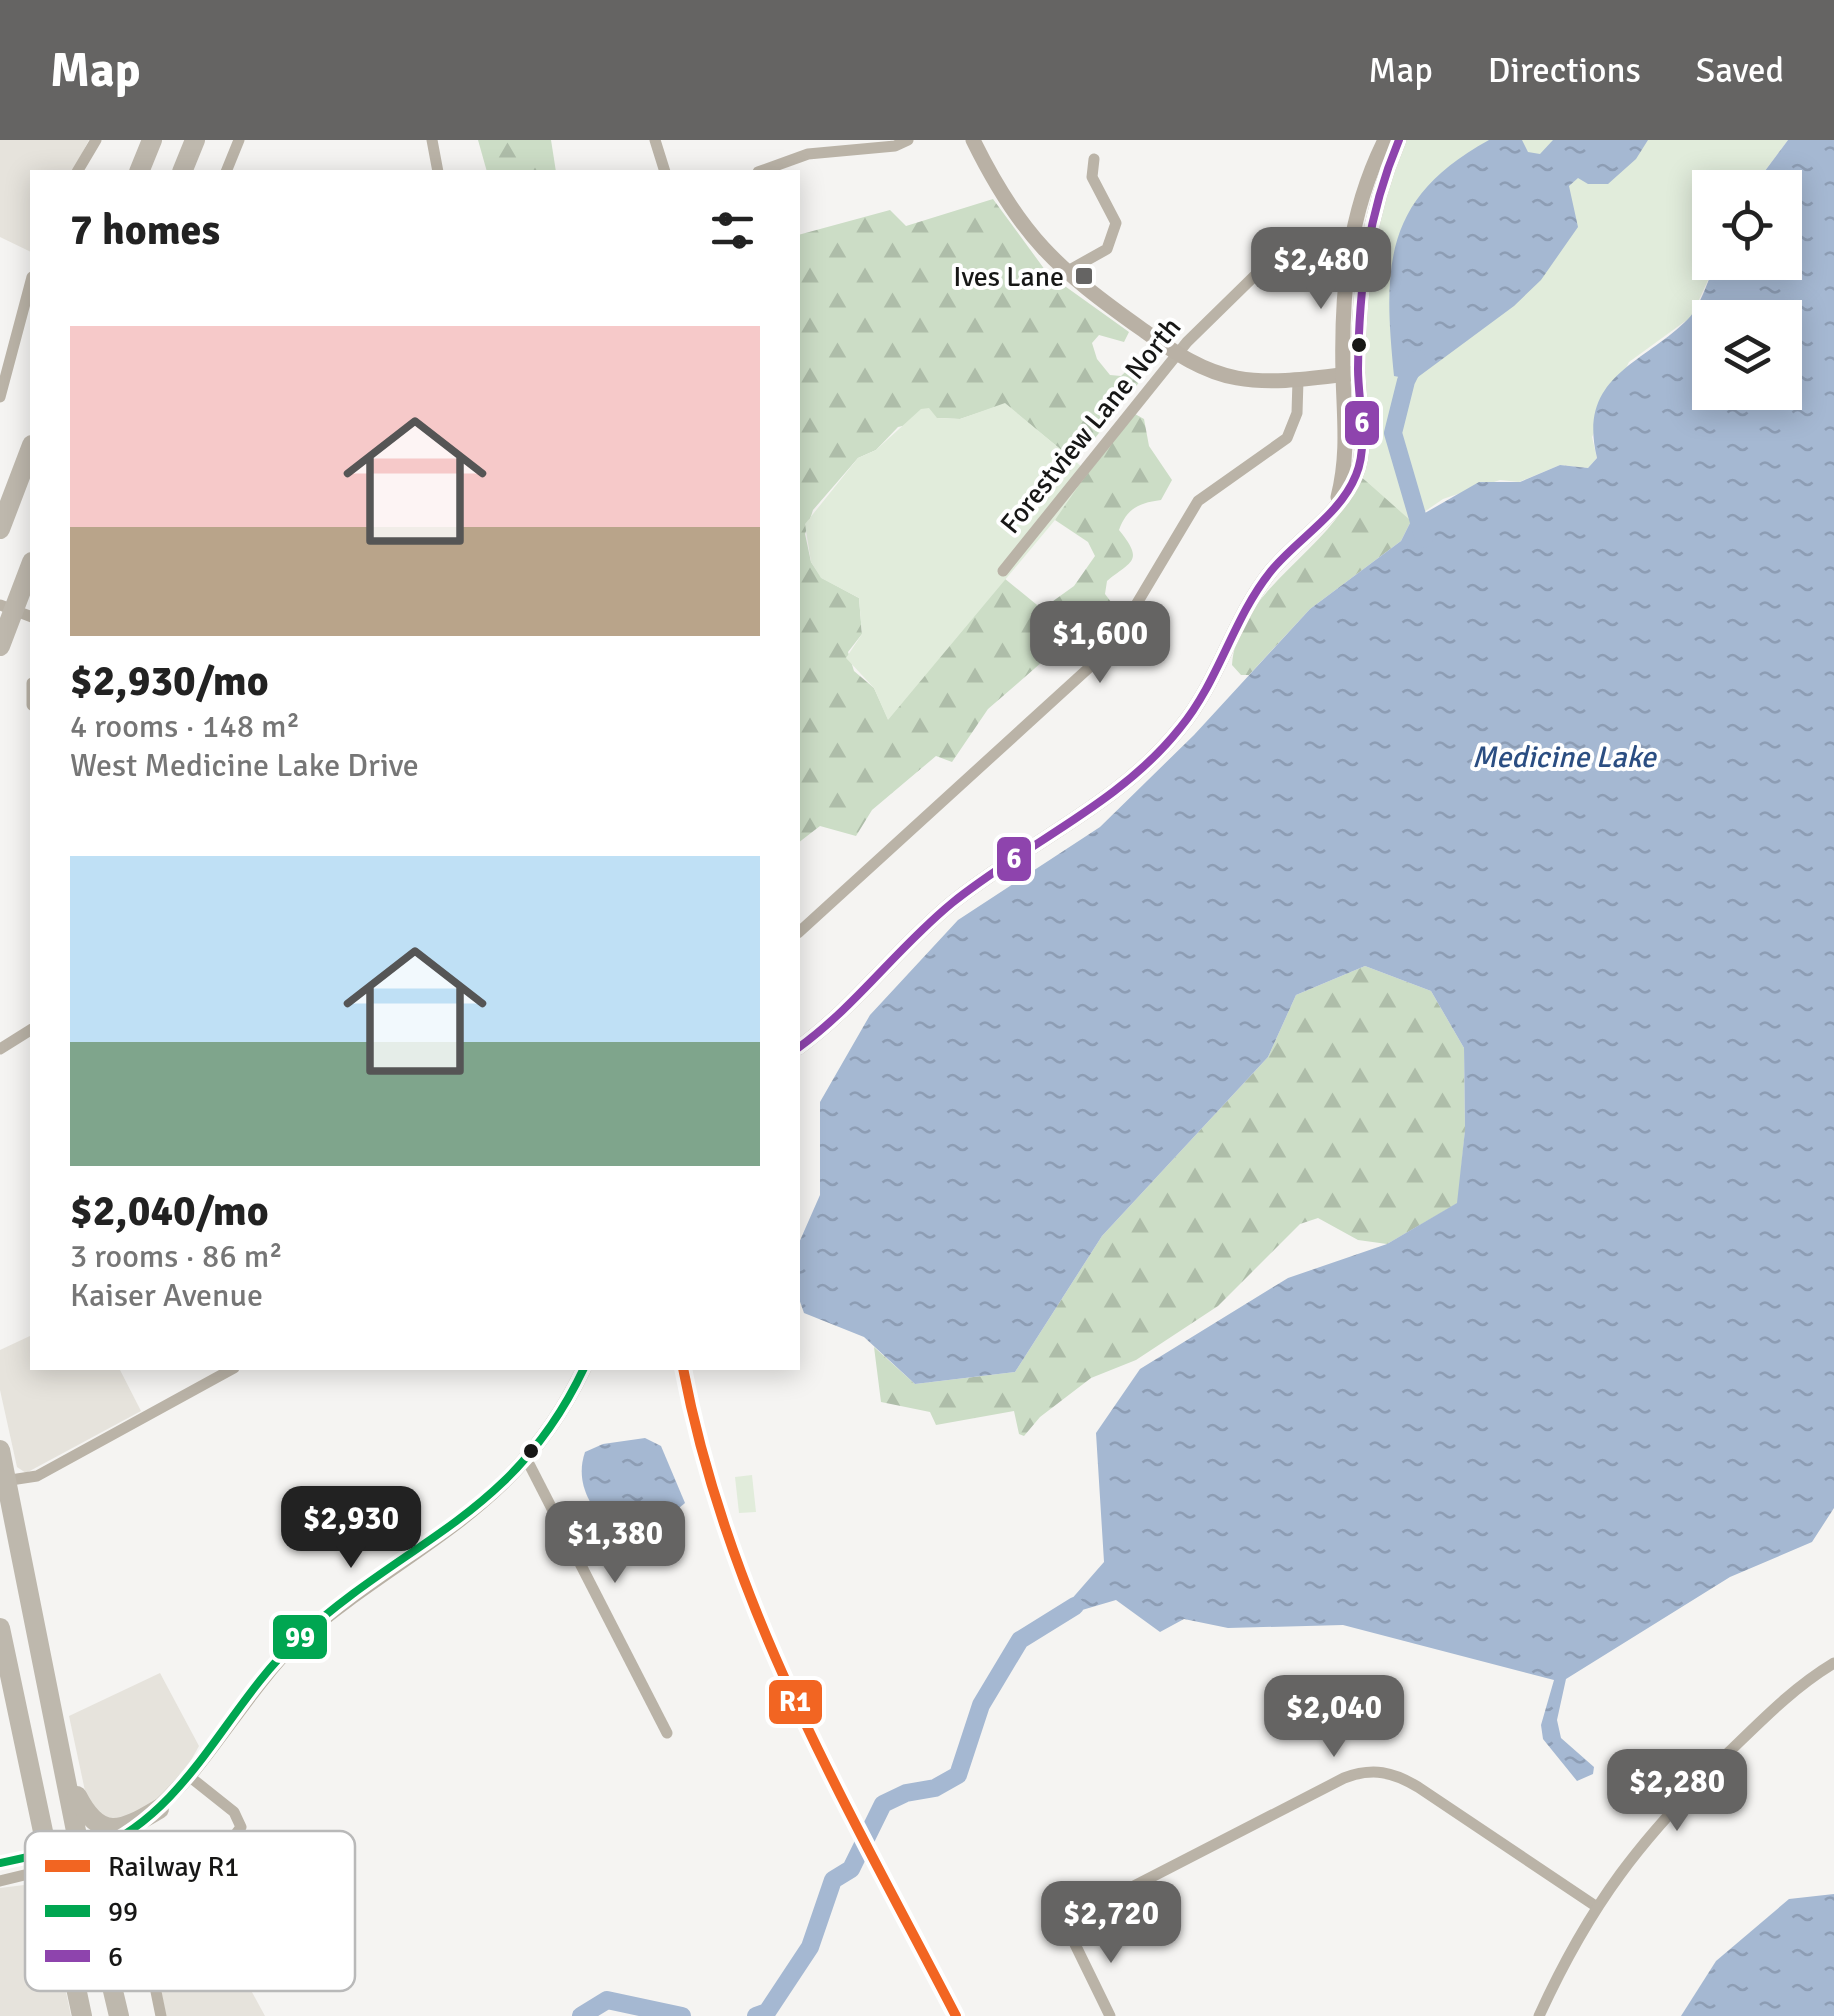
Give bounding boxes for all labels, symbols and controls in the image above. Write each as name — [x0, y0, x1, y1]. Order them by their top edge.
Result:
text: Map — [50, 41, 140, 100]
text: Map — [1368, 49, 1433, 92]
text: Directions — [1488, 49, 1641, 92]
text: Saved — [1696, 49, 1784, 92]
map controls — [1692, 170, 1802, 410]
button: locate — [1692, 170, 1802, 280]
icon: filters — [705, 203, 760, 258]
text: 7 homes — [70, 205, 220, 256]
pin: $2,480 — [1240, 227, 1402, 312]
text: $2,480 — [1273, 240, 1369, 279]
place label: Ives Lane — [953, 260, 1064, 294]
marker: Ives Lane — [1073, 265, 1095, 287]
button: layers — [1692, 300, 1802, 410]
street label: Forestview Lane North — [993, 311, 1188, 540]
unlabelled marker — [1349, 335, 1369, 355]
icon: home — [325, 391, 505, 571]
line badge: 6 — [1343, 399, 1381, 447]
text: 6 — [1354, 406, 1370, 440]
pin: $1,600 — [1019, 601, 1181, 686]
text: $1,600 — [1052, 614, 1148, 653]
text: $2,930/mo — [70, 656, 269, 707]
text: 4 rooms · 148 m² — [70, 707, 300, 746]
water label: Medicine Lake — [1472, 739, 1658, 776]
text: West Medicine Lake Drive — [70, 746, 419, 785]
line badge: 6 — [995, 835, 1033, 883]
text: 6 — [1006, 842, 1022, 876]
icon: home — [325, 921, 505, 1101]
text: $2,040/mo — [70, 1186, 269, 1237]
text: 3 rooms · 86 m² — [70, 1237, 283, 1276]
text: Kaiser Avenue — [70, 1276, 263, 1315]
unlabelled marker — [521, 1441, 541, 1461]
pin: $2,930 — [270, 1486, 432, 1571]
text: $2,930 — [303, 1499, 399, 1538]
pin: $1,380 — [534, 1501, 696, 1586]
text: $1,380 — [567, 1514, 663, 1553]
line badge: 99 — [271, 1613, 329, 1661]
text: 99 — [285, 1621, 315, 1655]
pin: $2,040 — [1253, 1675, 1415, 1760]
line badge: R1 — [767, 1678, 824, 1726]
text: R1 — [779, 1685, 811, 1719]
text: $2,040 — [1286, 1688, 1382, 1727]
pin: $2,280 — [1596, 1749, 1758, 1834]
text: $2,280 — [1629, 1762, 1725, 1801]
legend — [25, 1831, 355, 1991]
text: Railway R1 — [108, 1850, 239, 1884]
pin: $2,720 — [1030, 1881, 1192, 1966]
text: $2,720 — [1063, 1894, 1159, 1933]
text: 99 — [108, 1895, 138, 1929]
text: 6 — [108, 1940, 123, 1974]

